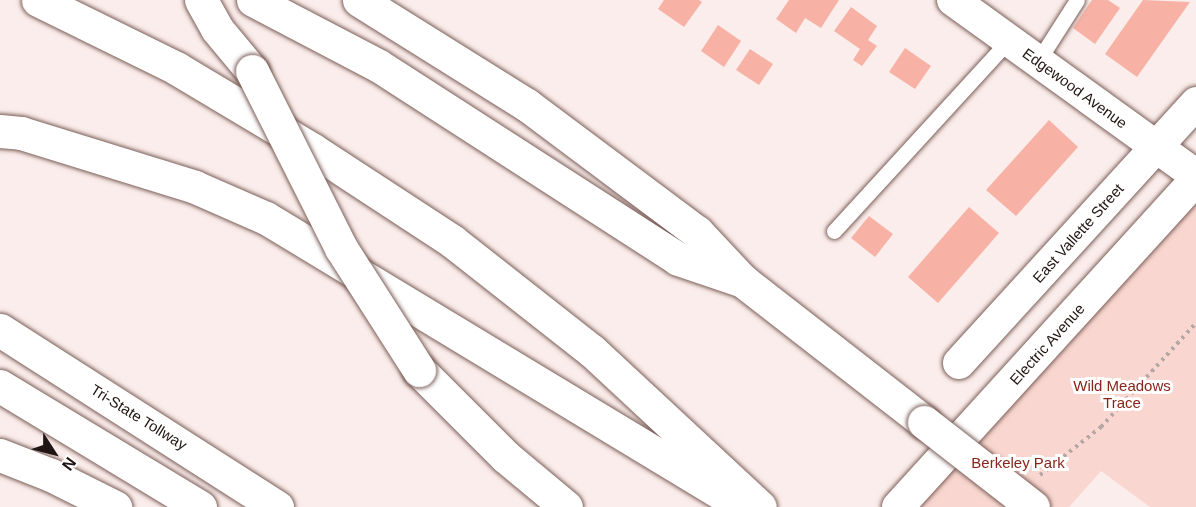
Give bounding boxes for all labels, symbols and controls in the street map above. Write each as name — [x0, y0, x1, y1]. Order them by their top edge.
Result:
street label: Edgewood Avenue — [1019, 44, 1131, 132]
street label: East Vallette Street — [1029, 180, 1127, 286]
street label: Electric Avenue — [1006, 299, 1088, 389]
park label: Wild Meadows Trace — [1073, 376, 1171, 411]
street label: Tri-State Tollway — [87, 380, 191, 454]
north arrow — [24, 423, 84, 483]
text: N — [59, 454, 79, 474]
park label: Berkeley Park — [971, 454, 1065, 472]

